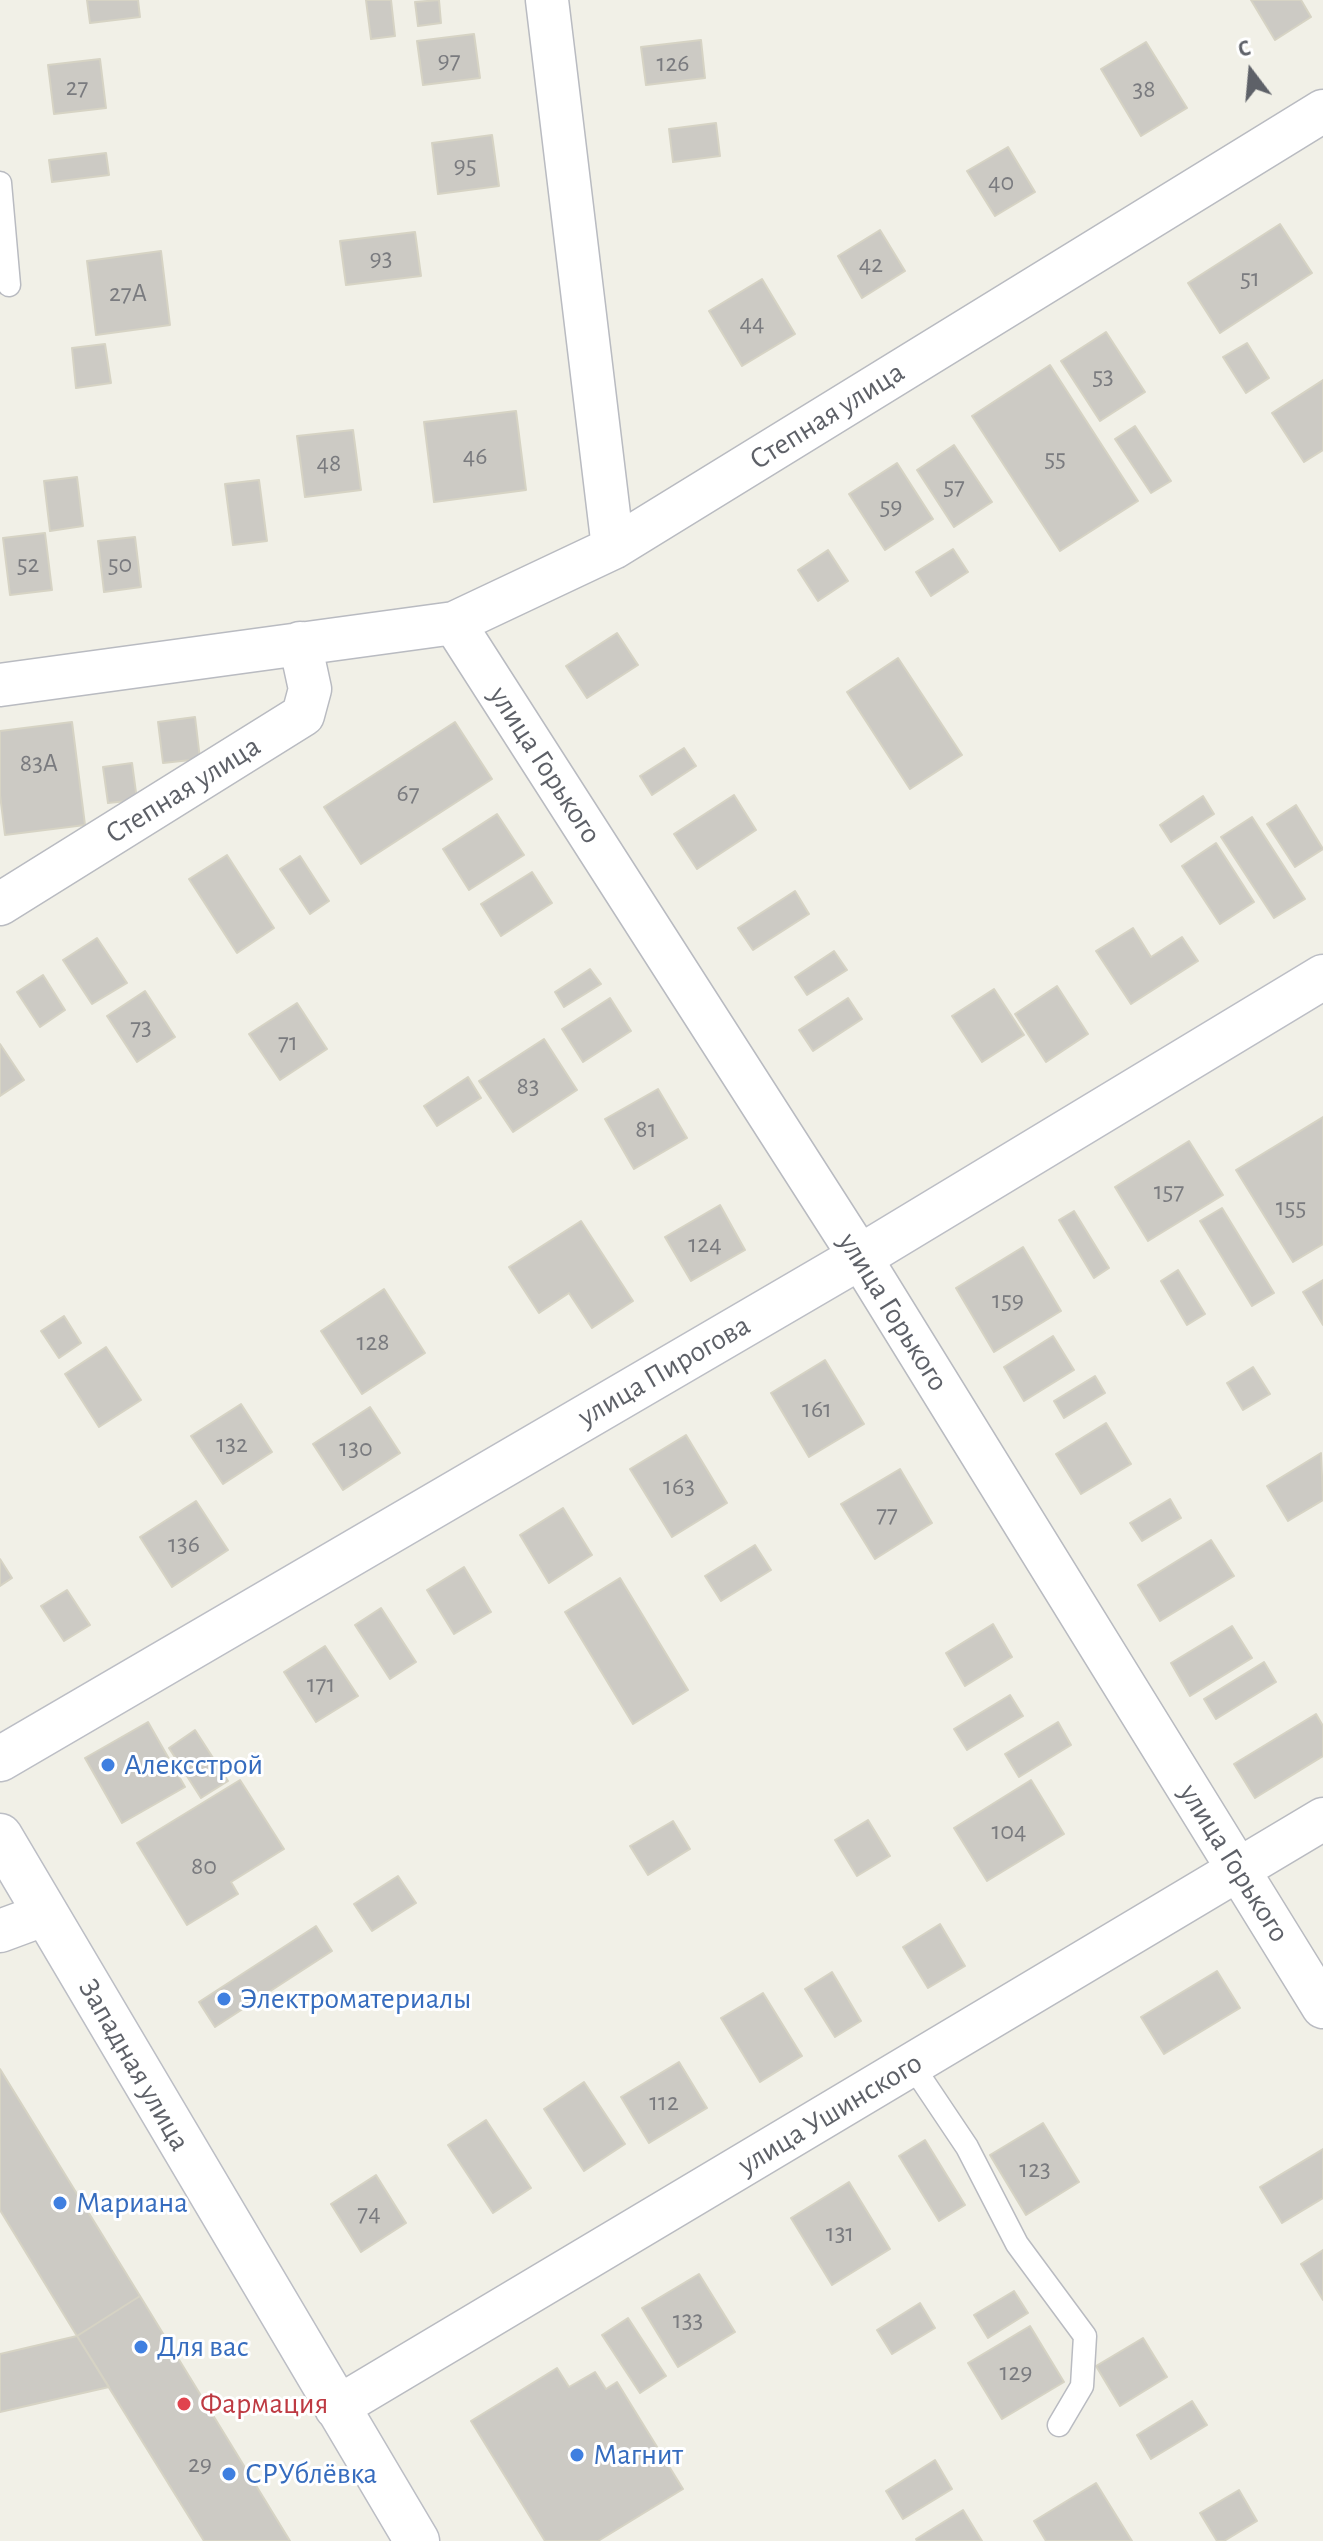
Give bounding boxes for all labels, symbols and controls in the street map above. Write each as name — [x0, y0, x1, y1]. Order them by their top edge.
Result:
north arrow — [1211, 32, 1291, 112]
text: С — [1235, 37, 1253, 61]
house number: 97 — [437, 44, 461, 76]
house number: 126 — [657, 47, 689, 79]
house number: 27 — [66, 71, 88, 103]
house number: 38 — [1132, 73, 1156, 105]
house number: 95 — [453, 149, 477, 181]
house number: 40 — [988, 166, 1014, 198]
house number: 93 — [370, 242, 392, 274]
house number: 42 — [859, 248, 883, 280]
house number: 51 — [1240, 262, 1260, 294]
house number: 27А — [109, 277, 147, 309]
house number: 44 — [739, 307, 765, 339]
street label: Степная улица — [743, 354, 911, 478]
house number: 53 — [1092, 360, 1114, 392]
house number: 46 — [463, 440, 487, 472]
house number: 55 — [1044, 442, 1066, 474]
house number: 48 — [317, 447, 341, 479]
house number: 57 — [943, 470, 965, 502]
house number: 59 — [879, 490, 903, 522]
house number: 52 — [17, 548, 39, 580]
house number: 50 — [108, 548, 132, 580]
street label: улица Горького — [481, 680, 609, 850]
street label: Степная улица — [99, 728, 267, 852]
house number: 83А — [20, 747, 58, 779]
house number: 67 — [396, 777, 420, 809]
house number: 73 — [130, 1011, 152, 1043]
house number: 71 — [278, 1026, 298, 1058]
house number: 83 — [516, 1070, 540, 1102]
house number: 81 — [635, 1113, 657, 1145]
house number: 157 — [1154, 1175, 1184, 1207]
house number: 155 — [1276, 1191, 1306, 1223]
street label: улица Горького — [830, 1226, 956, 1398]
house number: 124 — [688, 1228, 722, 1260]
house number: 159 — [992, 1284, 1024, 1316]
street label: улица Пирогова — [571, 1307, 757, 1435]
house number: 128 — [356, 1326, 390, 1358]
house number: 161 — [802, 1393, 832, 1425]
house number: 132 — [216, 1428, 248, 1460]
house number: 130 — [339, 1432, 373, 1464]
house number: 163 — [663, 1470, 695, 1502]
house number: 77 — [876, 1498, 898, 1530]
house number: 136 — [168, 1528, 200, 1560]
house number: 171 — [307, 1668, 335, 1700]
place label: Алексстрой — [124, 1747, 263, 1783]
marker: Алексстрой — [99, 1756, 117, 1774]
street label: улица Горького — [1171, 1777, 1297, 1949]
house number: 104 — [991, 1815, 1027, 1847]
house number: 80 — [191, 1850, 217, 1882]
street label: Западная улица — [70, 1973, 198, 2157]
place label: Электроматериалы — [240, 1981, 472, 2017]
marker: Электроматериалы — [215, 1990, 233, 2008]
street label: улица Ушинского — [732, 2045, 928, 2183]
house number: 112 — [649, 2086, 679, 2118]
house number: 123 — [1019, 2153, 1051, 2185]
place label: Мариана — [76, 2185, 188, 2221]
marker: Мариана — [51, 2194, 69, 2212]
house number: 74 — [357, 2197, 381, 2229]
house number: 131 — [826, 2217, 854, 2249]
house number: 133 — [673, 2304, 703, 2336]
place label: Для вас — [157, 2329, 249, 2365]
marker: Для вас — [132, 2338, 150, 2356]
house number: 129 — [1000, 2356, 1032, 2388]
place label: Фармация — [200, 2386, 328, 2422]
marker: Фармация — [175, 2395, 193, 2413]
place label: Магнит — [593, 2437, 683, 2473]
marker: Магнит — [568, 2446, 586, 2464]
house number: 29 — [188, 2448, 212, 2480]
place label: СРУблёвка — [245, 2456, 377, 2492]
marker: СРУблёвка — [220, 2465, 238, 2483]

